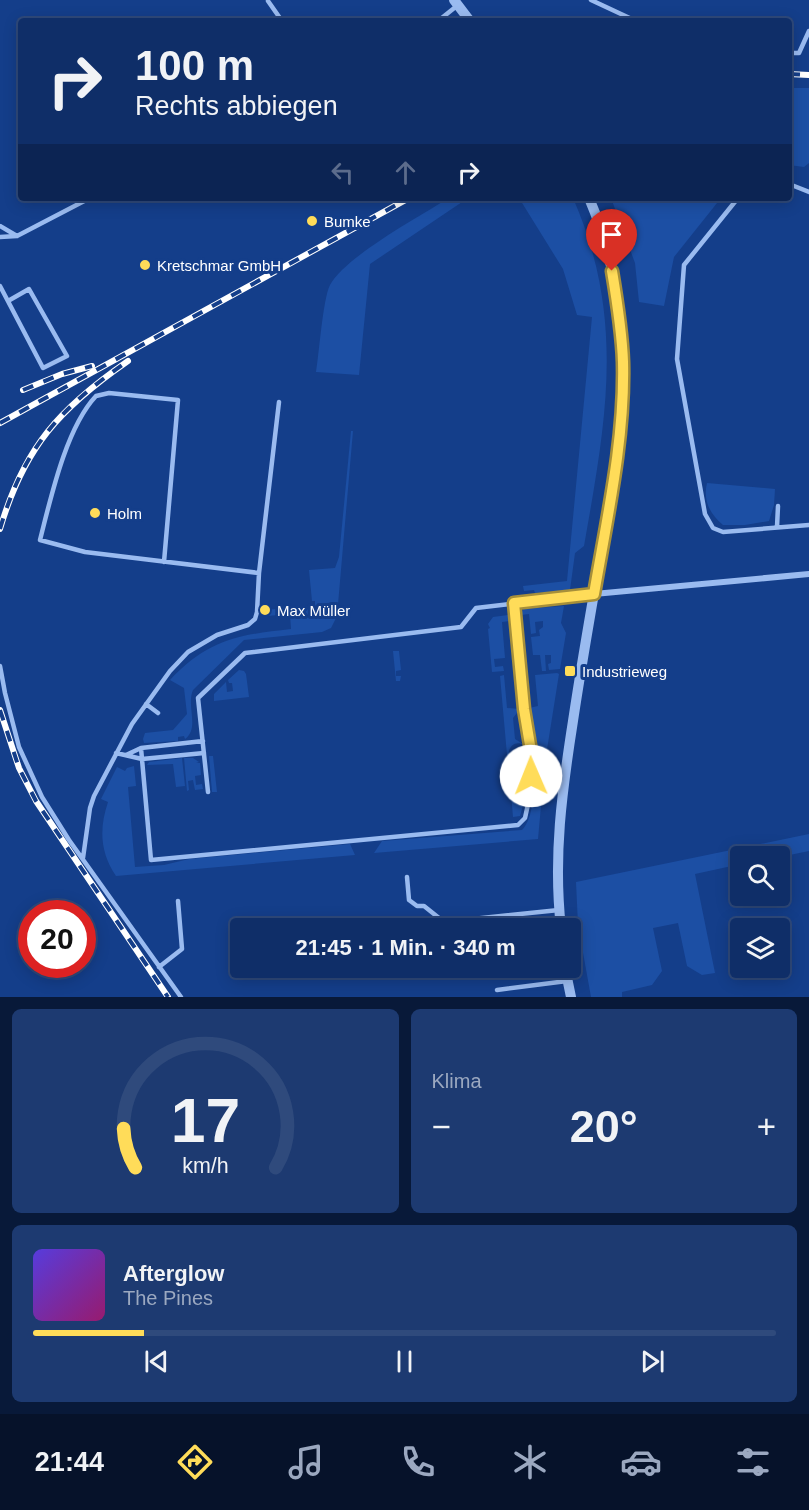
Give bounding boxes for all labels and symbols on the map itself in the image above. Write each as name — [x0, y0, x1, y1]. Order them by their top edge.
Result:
pin — [586, 209, 637, 271]
place label: Bumke — [324, 213, 371, 230]
marker: Bumke — [305, 214, 319, 228]
place label: Kretschmar GmbH — [157, 257, 281, 274]
marker: Kretschmar GmbH — [138, 258, 152, 272]
place label: Holm — [107, 505, 142, 522]
marker: Holm — [88, 506, 102, 520]
place label: Max Müller — [277, 602, 350, 619]
marker: Max Müller — [258, 603, 272, 617]
place label: Industrieweg — [582, 663, 667, 680]
marker: Industrieweg — [563, 664, 577, 678]
position arrow — [499, 744, 563, 808]
speed limit sign: 20 — [18, 900, 96, 978]

